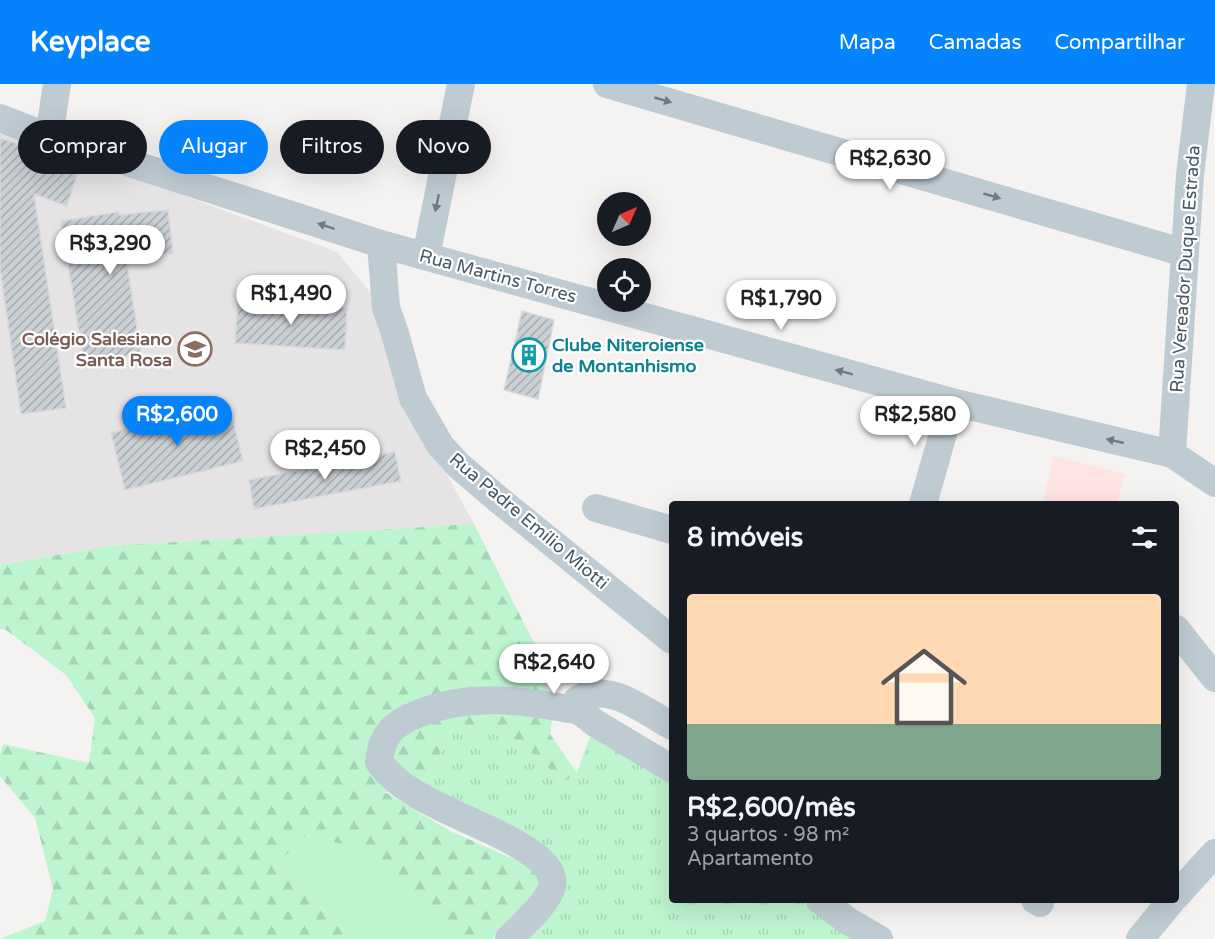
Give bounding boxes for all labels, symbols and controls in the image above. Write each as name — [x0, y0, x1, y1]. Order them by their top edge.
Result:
text: Keyplace — [30, 25, 151, 59]
text: Mapa — [839, 30, 896, 55]
text: Camadas — [929, 30, 1021, 55]
text: Compartilhar — [1054, 30, 1185, 55]
one-way arrow — [654, 96, 672, 105]
chip: Comprar — [18, 120, 147, 174]
chip: Alugar — [159, 120, 268, 174]
chip: Filtros — [280, 120, 384, 174]
chip: Novo — [396, 120, 491, 174]
pin: R$2,630 — [835, 140, 945, 191]
street label: Rua Vereador Duque Estrada — [1165, 145, 1205, 393]
text: R$2,630 — [849, 147, 931, 171]
north arrow — [597, 192, 651, 246]
map controls — [597, 192, 651, 312]
one-way arrow — [983, 192, 1001, 202]
one-way arrow — [432, 194, 441, 213]
one-way arrow — [317, 221, 335, 231]
pin: R$3,290 — [55, 225, 165, 276]
text: R$3,290 — [69, 232, 151, 256]
street label: Rua Martins Torres — [417, 244, 579, 308]
button: locate — [597, 258, 651, 312]
pin: R$1,490 — [236, 275, 346, 326]
pin: R$1,790 — [726, 280, 836, 331]
text: R$1,490 — [250, 282, 332, 306]
text: R$1,790 — [740, 287, 822, 311]
place label: Colégio Salesiano Santa Rosa — [22, 328, 172, 371]
school or university icon: Colégio Salesiano Santa Rosa — [177, 331, 213, 367]
place label: Clube Niteroiense de Montanhismo — [552, 334, 704, 377]
building icon: Clube Niteroiense de Montanhismo — [511, 337, 547, 373]
one-way arrow — [835, 367, 853, 376]
pin: R$2,600 — [122, 396, 232, 447]
pin: R$2,580 — [860, 396, 970, 447]
text: R$2,600 — [136, 403, 218, 427]
text: R$2,580 — [874, 403, 956, 427]
pin: R$2,450 — [270, 430, 380, 481]
one-way arrow — [1106, 435, 1124, 445]
text: R$2,450 — [284, 437, 366, 461]
street label: Rua Padre Emílio Miotti — [445, 448, 613, 594]
icon: filters — [1128, 521, 1161, 554]
text: 8 imóveis — [687, 522, 803, 553]
icon: home — [870, 633, 978, 741]
pin: R$2,640 — [499, 644, 609, 695]
text: R$2,640 — [513, 651, 595, 675]
text: R$2,600/mês — [687, 792, 856, 823]
text: 3 quartos · 98 m² — [687, 823, 849, 847]
text: Apartamento — [687, 847, 813, 871]

